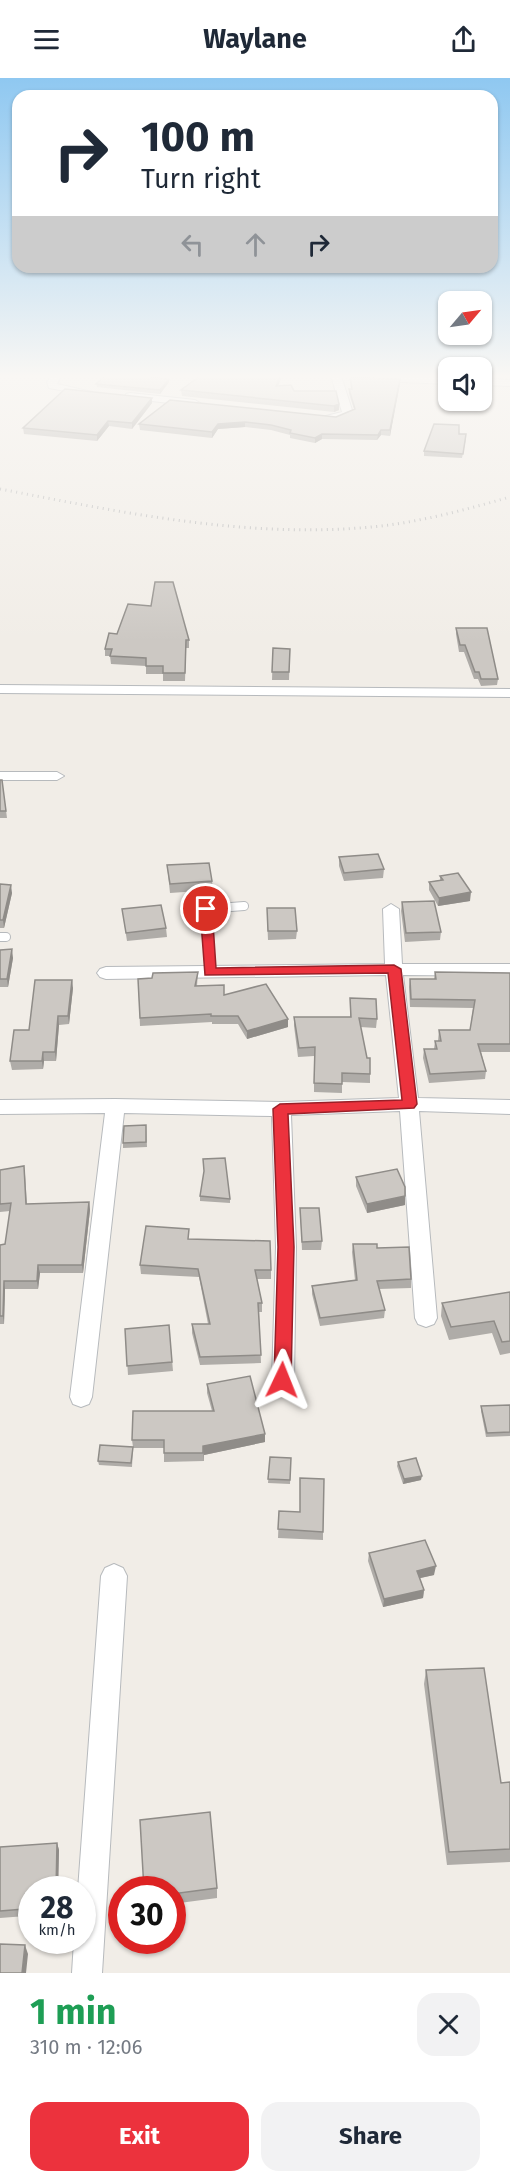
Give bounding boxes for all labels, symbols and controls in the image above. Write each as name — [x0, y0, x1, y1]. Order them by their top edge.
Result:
icon: menu — [30, 23, 63, 56]
text: Waylane — [203, 23, 307, 55]
icon: share — [447, 23, 480, 56]
text: 100 m — [141, 112, 255, 162]
icon: right — [42, 114, 120, 192]
text: Turn right — [141, 163, 261, 195]
icon: left — [176, 228, 209, 261]
icon: ahead — [239, 228, 272, 261]
icon: right — [302, 228, 335, 261]
north arrow — [438, 291, 492, 345]
map controls — [438, 291, 492, 411]
button: sound — [438, 357, 492, 411]
pin — [180, 883, 231, 934]
icon: arrive — [189, 892, 222, 925]
position arrow — [250, 1348, 314, 1412]
speed limit sign: 30 — [108, 1876, 186, 1954]
text: 28 — [41, 1890, 73, 1926]
text: km/h — [38, 1921, 76, 1939]
text: 1 min — [30, 1990, 117, 2034]
button: close — [417, 1993, 480, 2056]
text: 310 m · 12:06 — [30, 2035, 142, 2059]
button: Exit — [30, 2102, 249, 2171]
button: Share — [261, 2102, 480, 2171]

